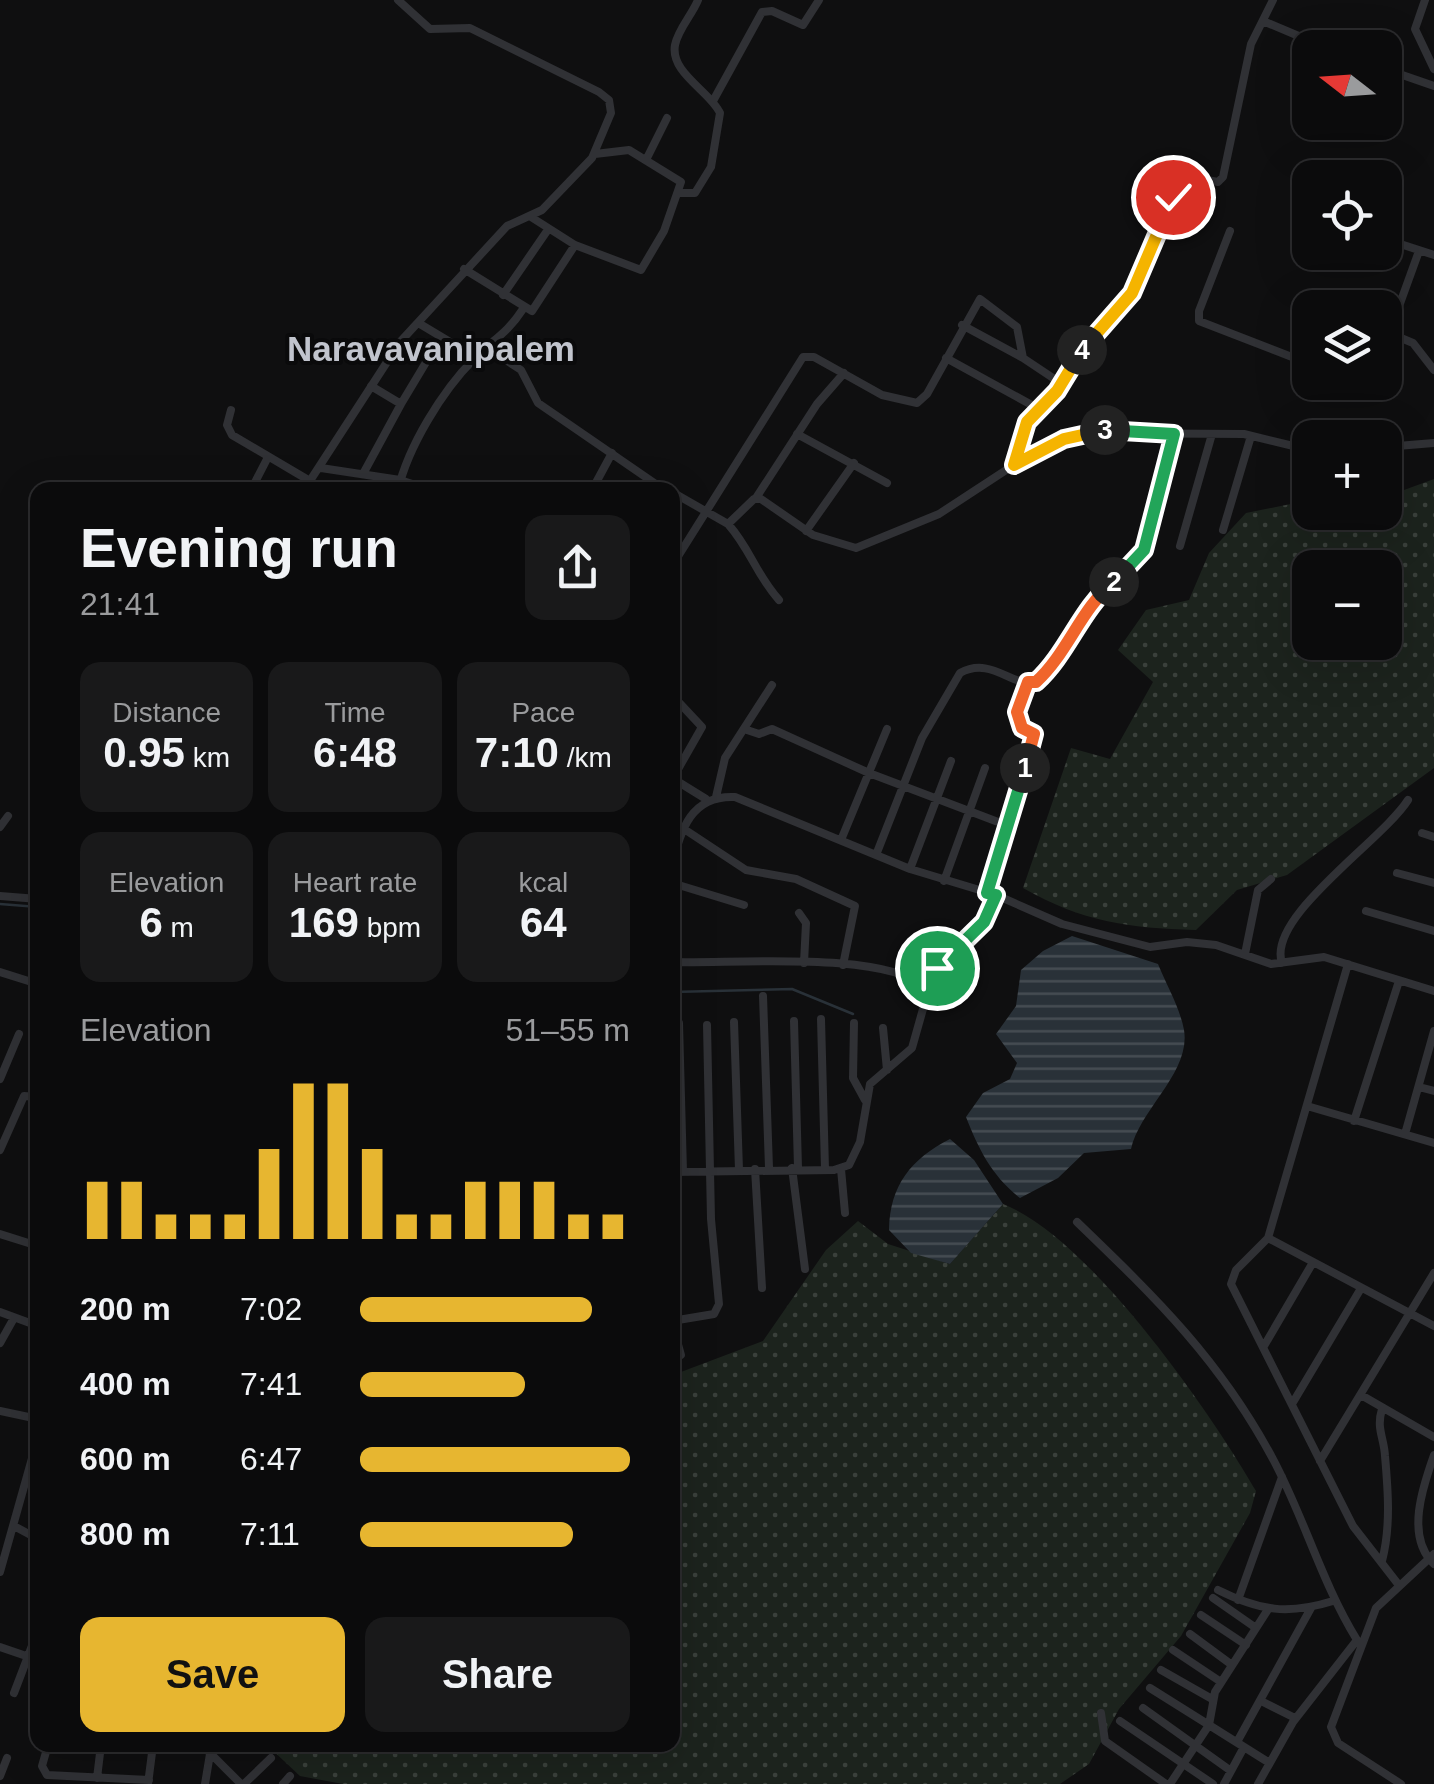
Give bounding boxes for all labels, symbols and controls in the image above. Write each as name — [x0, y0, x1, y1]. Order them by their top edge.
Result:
north arrow — [1292, 30, 1402, 140]
map controls — [1292, 30, 1402, 660]
pin — [1131, 155, 1216, 240]
button: locate — [1292, 160, 1402, 270]
icon: check — [1146, 170, 1201, 225]
button: layers — [1292, 290, 1402, 400]
pin: 4 — [1057, 325, 1107, 375]
district label: Naravavanipalem — [287, 329, 575, 368]
text: 4 — [1074, 334, 1090, 365]
pin: 3 — [1080, 405, 1130, 455]
text: 3 — [1097, 414, 1113, 445]
button: + — [1292, 420, 1402, 530]
button: share — [525, 515, 630, 620]
text: Evening run — [80, 517, 398, 579]
button: − — [1292, 550, 1402, 660]
pin: 2 — [1089, 557, 1139, 607]
text: 2 — [1106, 566, 1122, 597]
text: 21:41 — [80, 586, 160, 622]
text: Distance — [112, 697, 221, 728]
text: Time — [324, 697, 386, 728]
text: Pace — [511, 697, 575, 728]
text: 0.95 — [103, 729, 185, 776]
text: 6:48 — [313, 729, 397, 776]
text: 7:10 — [475, 729, 559, 776]
text: km — [185, 742, 230, 773]
text: /km — [559, 742, 612, 773]
pin: 1 — [1000, 743, 1050, 793]
text: 1 — [1017, 752, 1033, 783]
text: Elevation — [109, 867, 224, 898]
text: Heart rate — [293, 867, 417, 898]
text: kcal — [518, 867, 568, 898]
text: 6 — [139, 899, 163, 946]
text: 169 — [289, 899, 359, 946]
text: 64 — [520, 899, 567, 946]
text: m — [163, 912, 194, 943]
text: bpm — [359, 912, 421, 943]
pin — [895, 926, 980, 1011]
icon: arrive — [910, 941, 965, 996]
text: Elevation — [80, 1012, 212, 1048]
text: 51–55 m — [505, 1012, 630, 1048]
text: 200 m — [80, 1291, 171, 1327]
text: 7:02 — [240, 1291, 302, 1327]
text: 400 m — [80, 1366, 171, 1402]
text: 7:41 — [240, 1366, 302, 1402]
text: 600 m — [80, 1441, 171, 1477]
text: 6:47 — [240, 1441, 302, 1477]
text: 800 m — [80, 1516, 171, 1552]
text: 7:11 — [240, 1516, 300, 1552]
button: Save — [80, 1617, 345, 1732]
button: Share — [365, 1617, 630, 1732]

